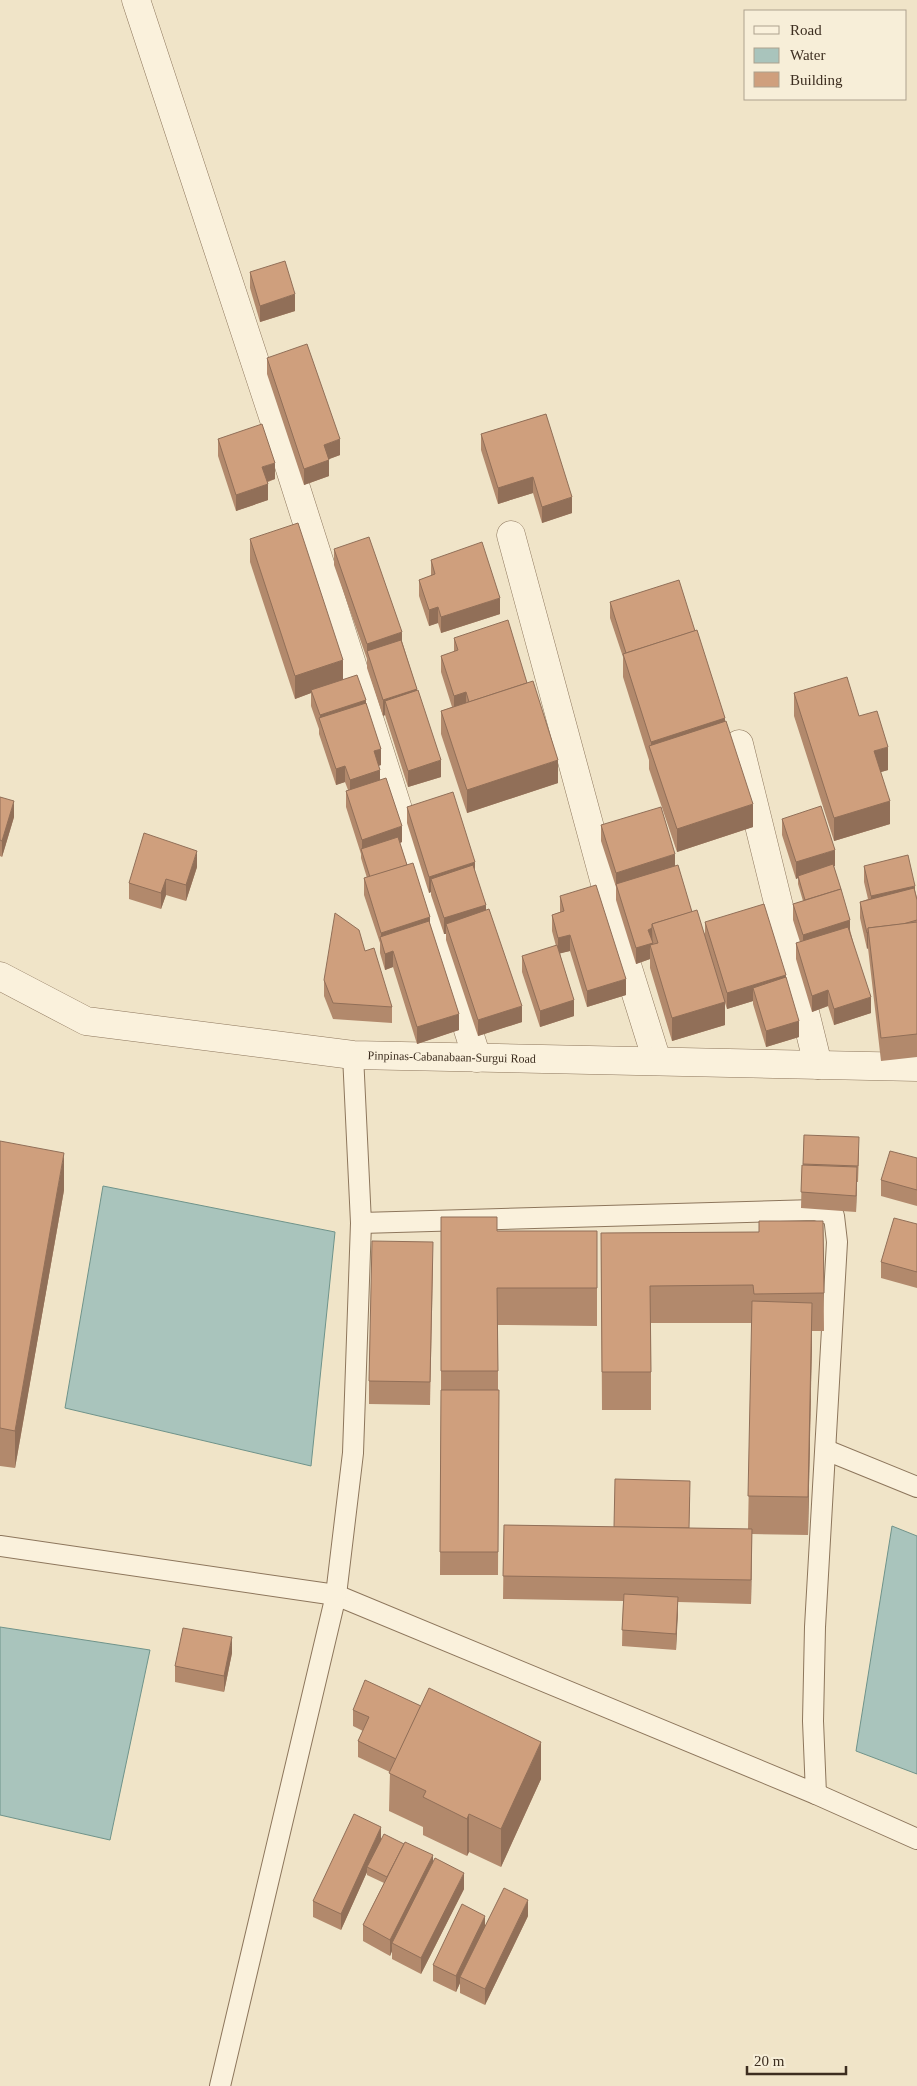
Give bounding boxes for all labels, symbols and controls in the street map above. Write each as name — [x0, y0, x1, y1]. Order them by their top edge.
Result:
legend — [744, 10, 907, 100]
text: Road — [790, 22, 822, 38]
text: Water — [790, 47, 825, 63]
text: Building — [790, 72, 843, 88]
street label: Pinpinas-Cabanabaan-Surgui Road — [368, 1048, 536, 1066]
scale bar — [747, 2044, 846, 2076]
text: 20 m — [754, 2053, 785, 2069]

